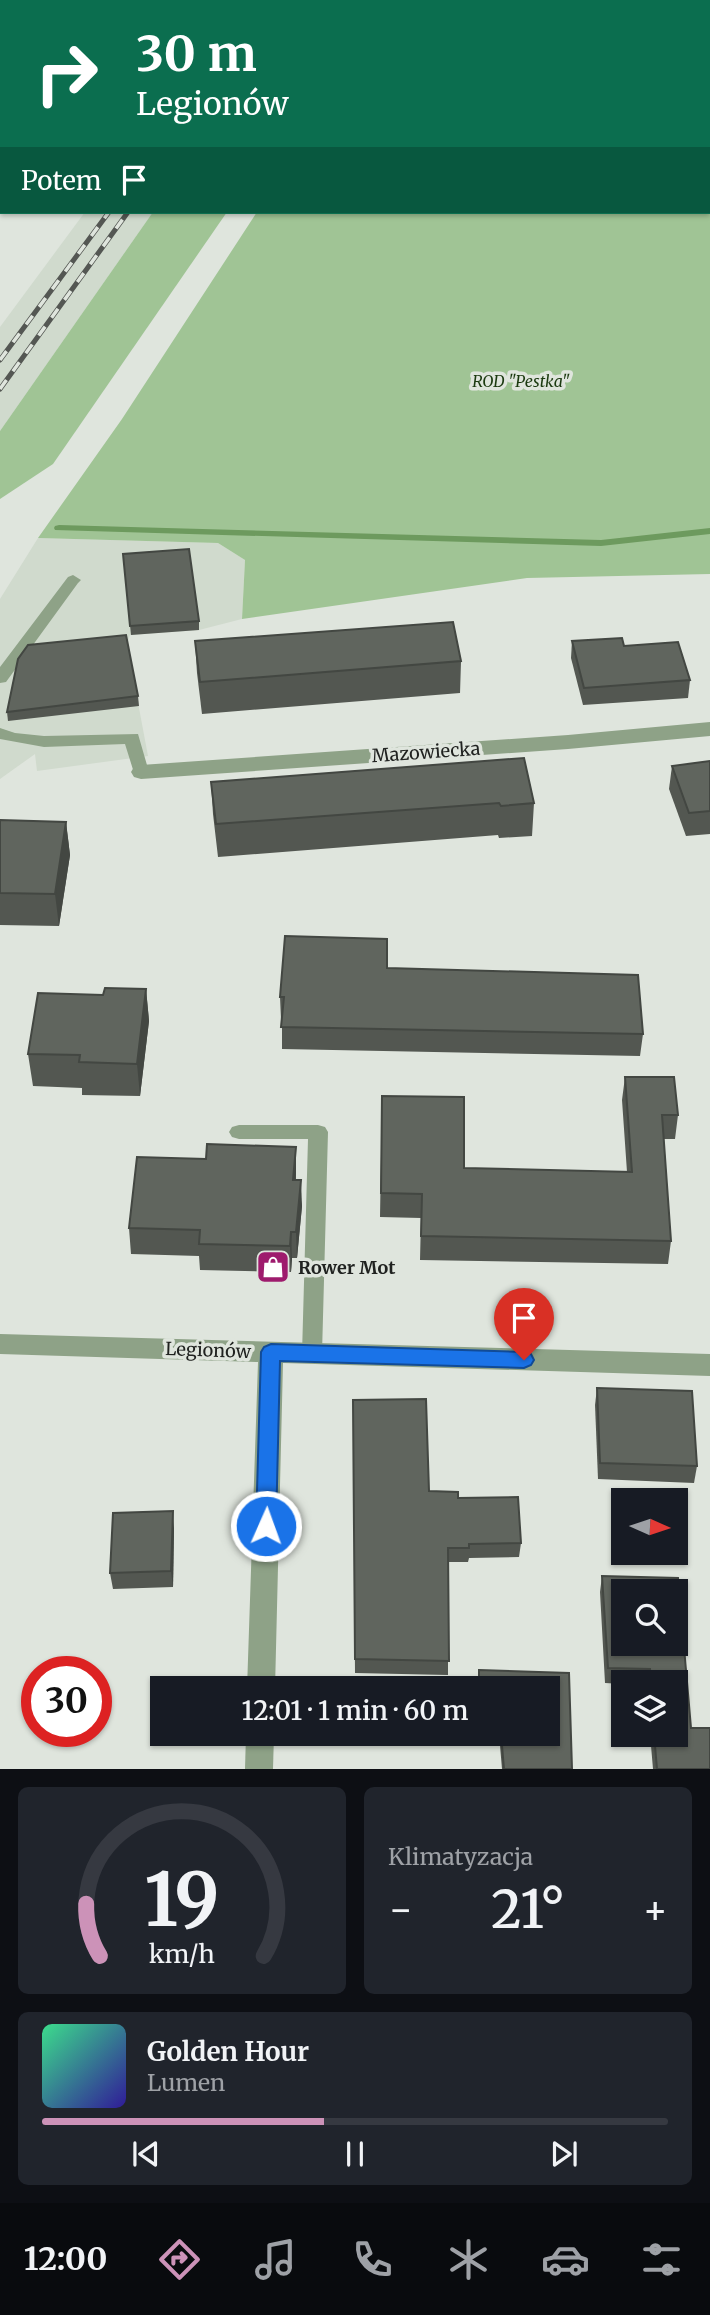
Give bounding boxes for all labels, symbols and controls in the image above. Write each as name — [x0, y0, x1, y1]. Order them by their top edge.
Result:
text: 30 m — [136, 23, 257, 84]
icon: right — [21, 28, 112, 119]
text: Legionów — [136, 84, 288, 124]
icon: arrive — [115, 161, 153, 199]
text: Potem — [21, 164, 101, 197]
park label: ROD "Pestka" — [472, 371, 570, 391]
street label: Mazowiecka — [371, 737, 481, 767]
shop icon: Rower Mot — [254, 1248, 292, 1286]
place label: Rower Mot — [298, 1256, 396, 1279]
pin — [494, 1288, 554, 1360]
icon: arrive — [505, 1299, 543, 1337]
street label: Legionów — [165, 1337, 252, 1363]
north arrow — [611, 1488, 688, 1564]
map controls — [611, 1488, 688, 1747]
position arrow — [229, 1489, 303, 1563]
button: search — [611, 1579, 688, 1656]
speed limit sign: 30 — [21, 1656, 112, 1747]
button: layers — [611, 1670, 688, 1747]
text: 12:01 · 1 min · 60 m — [242, 1694, 468, 1727]
text: Klimatyzacja — [388, 1842, 533, 1871]
text: 19 — [144, 1855, 220, 1947]
text: 21° — [491, 1877, 565, 1942]
text: − — [388, 1886, 413, 1933]
text: + — [643, 1886, 668, 1933]
text: km/h — [149, 1938, 215, 1970]
text: Golden Hour — [147, 2035, 309, 2068]
text: Lumen — [147, 2068, 225, 2097]
icon: previous — [127, 2135, 165, 2173]
icon: pause — [336, 2135, 374, 2173]
icon: next — [545, 2135, 583, 2173]
icon: directions — [155, 2235, 204, 2284]
icon: music — [251, 2235, 300, 2284]
icon: phone — [348, 2235, 397, 2284]
icon: climate — [444, 2235, 493, 2284]
icon: car — [541, 2235, 590, 2284]
icon: filters — [637, 2235, 686, 2284]
text: 12:00 — [24, 2239, 107, 2279]

